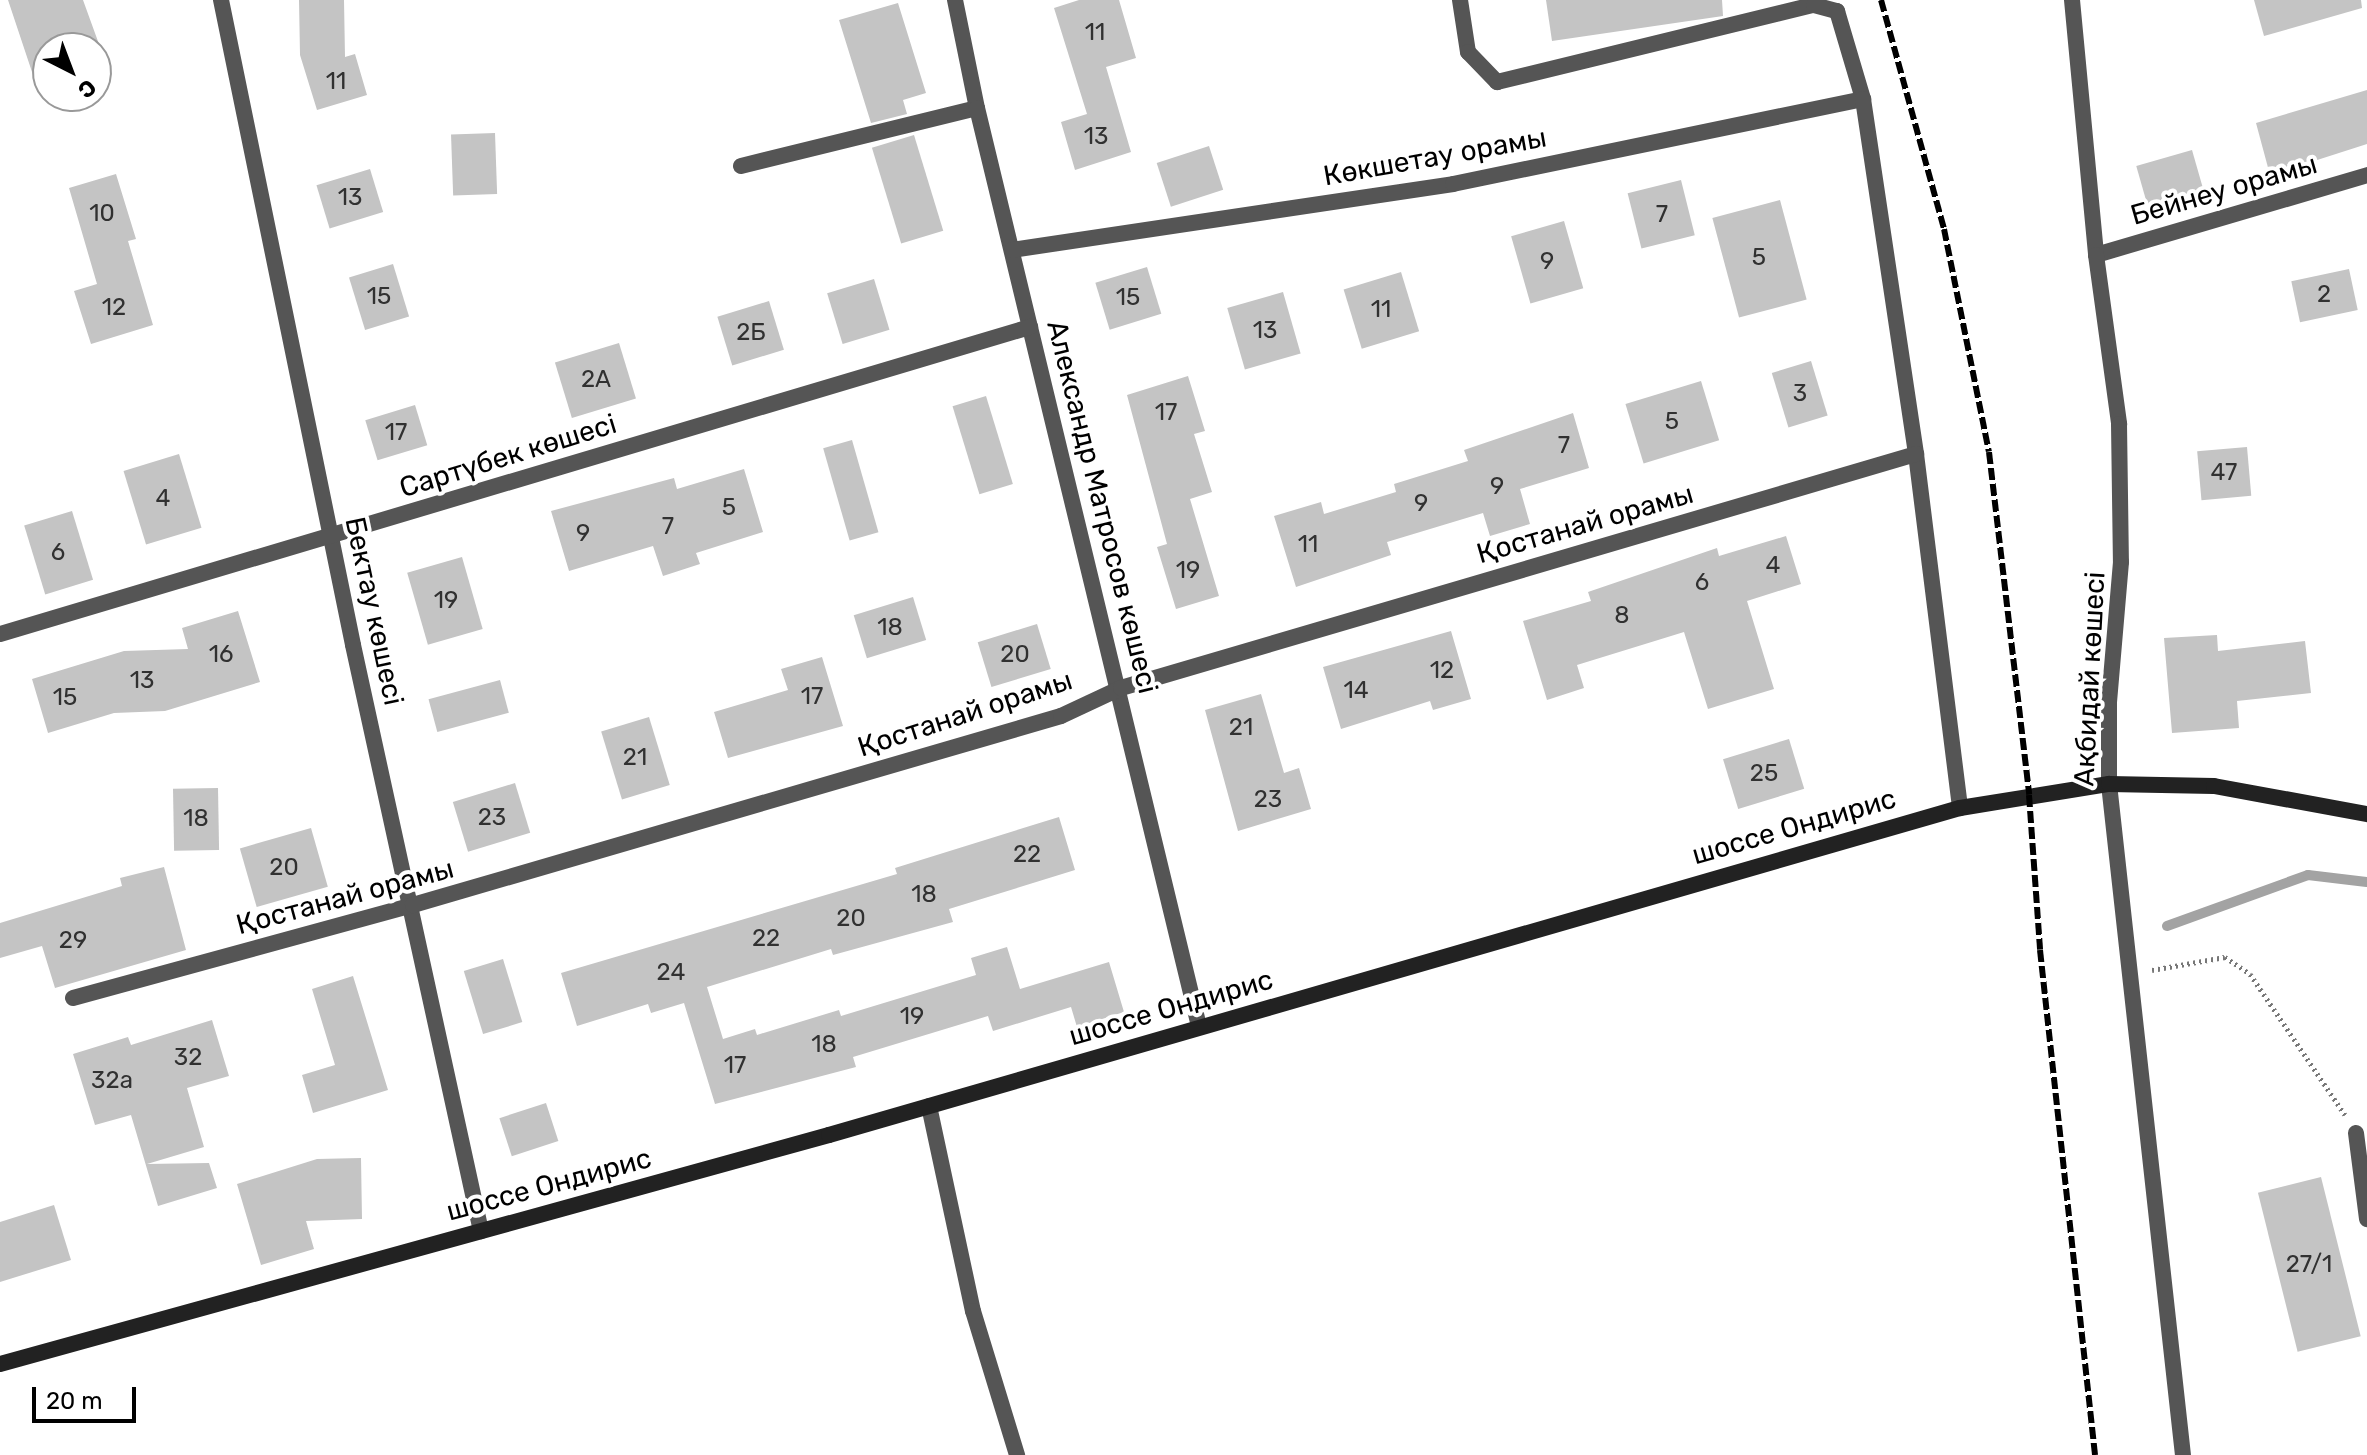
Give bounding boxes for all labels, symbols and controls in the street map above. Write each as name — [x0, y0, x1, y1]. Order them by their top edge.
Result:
house number: 11 — [1085, 19, 1105, 47]
north arrow — [32, 32, 112, 112]
house number: 11 — [326, 68, 346, 96]
text: С — [72, 74, 102, 104]
street label: Көкшетау орамы — [1321, 121, 1549, 193]
house number: 13 — [1084, 123, 1108, 151]
street label: Бейнеу орамы — [2127, 147, 2321, 233]
house number: 13 — [338, 184, 362, 212]
house number: 10 — [89, 200, 115, 228]
house number: 7 — [1656, 201, 1668, 229]
house number: 5 — [1752, 244, 1766, 272]
house number: 9 — [1540, 248, 1554, 276]
house number: 2 — [2317, 281, 2331, 309]
house number: 15 — [367, 283, 391, 311]
house number: 15 — [1116, 284, 1140, 312]
house number: 12 — [102, 294, 126, 322]
house number: 11 — [1371, 296, 1391, 324]
street label: Александр Матросов көшесі — [1039, 317, 1165, 697]
house number: 13 — [1253, 317, 1277, 345]
house number: 2Б — [736, 319, 766, 347]
house number: 2А — [581, 366, 611, 394]
house number: 3 — [1793, 380, 1807, 408]
house number: 17 — [1155, 399, 1177, 427]
street label: Сартүбек көшесі — [396, 407, 620, 505]
house number: 5 — [1665, 408, 1679, 436]
house number: 17 — [385, 419, 407, 447]
house number: 7 — [1558, 432, 1570, 460]
house number: 47 — [2211, 459, 2237, 487]
house number: 9 — [1490, 473, 1504, 501]
street label: Қостанай орамы — [1473, 477, 1697, 571]
house number: 4 — [156, 485, 170, 513]
house number: 9 — [1414, 490, 1428, 518]
house number: 5 — [722, 494, 736, 522]
house number: 7 — [662, 513, 674, 541]
street label: Бектау көшесі — [338, 514, 410, 708]
house number: 9 — [576, 520, 590, 548]
house number: 11 — [1298, 531, 1318, 559]
house number: 6 — [51, 539, 65, 567]
house number: 4 — [1766, 552, 1780, 580]
house number: 19 — [1176, 557, 1200, 585]
house number: 6 — [1695, 569, 1709, 597]
street label: Ақбидай көшесі — [2068, 571, 2112, 787]
house number: 19 — [434, 587, 458, 615]
house number: 8 — [1614, 602, 1630, 630]
house number: 18 — [877, 614, 903, 642]
house number: 16 — [209, 641, 233, 669]
house number: 20 — [1000, 641, 1030, 669]
house number: 12 — [1430, 657, 1454, 685]
street label: Қостанай орамы — [853, 663, 1077, 765]
house number: 13 — [130, 667, 154, 695]
house number: 14 — [1343, 677, 1369, 705]
house number: 17 — [801, 683, 823, 711]
house number: 15 — [53, 684, 77, 712]
house number: 21 — [1229, 714, 1253, 742]
house number: 21 — [623, 744, 647, 772]
house number: 25 — [1750, 760, 1778, 788]
street label: шоссе Ондирис — [1688, 782, 1900, 872]
house number: 23 — [1254, 786, 1282, 814]
house number: 23 — [478, 804, 506, 832]
house number: 18 — [183, 805, 209, 833]
house number: 22 — [1013, 841, 1041, 869]
street label: Қостанай орамы — [233, 852, 457, 942]
house number: 20 — [269, 854, 299, 882]
house number: 18 — [911, 881, 937, 909]
house number: 20 — [836, 905, 866, 933]
house number: 22 — [752, 925, 780, 953]
house number: 29 — [59, 927, 87, 955]
house number: 24 — [657, 959, 685, 987]
street label: шоссе Ондирис — [1065, 963, 1277, 1053]
house number: 19 — [900, 1003, 924, 1031]
house number: 18 — [811, 1031, 837, 1059]
house number: 32 — [174, 1044, 202, 1072]
house number: 17 — [724, 1052, 746, 1080]
house number: 32а — [91, 1067, 133, 1095]
street label: шоссе Ондирис — [443, 1142, 655, 1228]
house number: 27/1 — [2286, 1251, 2332, 1279]
scale bar — [36, 1371, 140, 1421]
text: 20 m — [46, 1387, 103, 1415]

